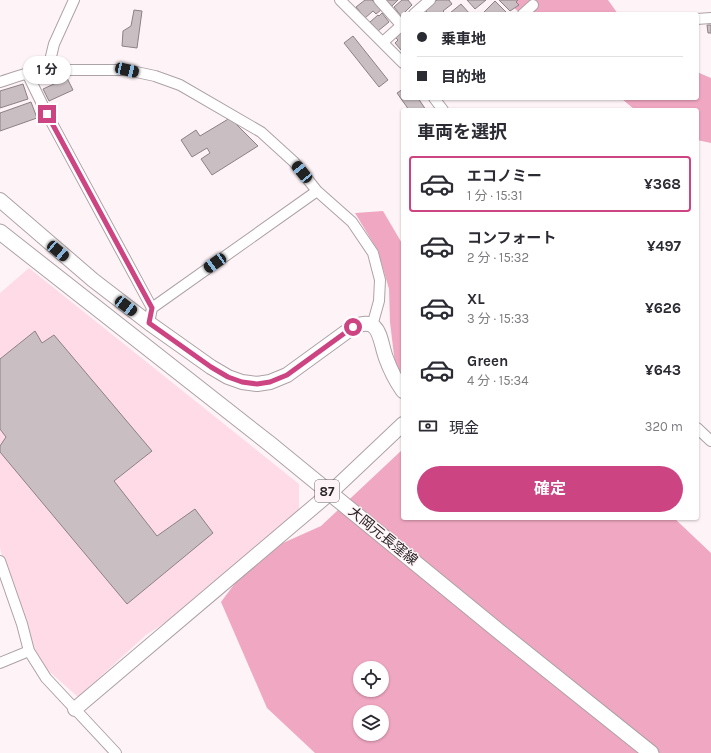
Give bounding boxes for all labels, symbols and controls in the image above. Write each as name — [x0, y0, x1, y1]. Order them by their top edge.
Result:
text: 乗車地 — [441, 30, 486, 48]
callout: 1 分 — [23, 56, 71, 84]
car — [114, 61, 140, 79]
text: 1 分 — [37, 62, 57, 77]
text: 目的地 — [441, 68, 486, 86]
route end — [38, 105, 56, 123]
text: 車両を選択 — [417, 121, 507, 143]
car — [290, 159, 314, 185]
icon: car — [419, 166, 455, 202]
text: エコノミー — [467, 167, 542, 185]
text: ¥368 — [644, 175, 681, 193]
text: 1 分 · 15:31 — [467, 188, 522, 203]
icon: car — [419, 228, 455, 264]
text: コンフォート — [467, 229, 557, 247]
text: ¥497 — [647, 237, 681, 255]
car — [45, 239, 71, 263]
text: 2 分 · 15:32 — [467, 250, 529, 265]
car — [202, 251, 228, 275]
icon: car — [419, 290, 455, 326]
text: XL — [467, 290, 485, 308]
car — [113, 294, 139, 318]
text: ¥626 — [645, 299, 681, 317]
text: 3 分 · 15:33 — [467, 311, 529, 326]
route start — [344, 318, 362, 336]
icon: car — [419, 352, 455, 388]
text: Green — [467, 352, 508, 370]
text: ¥643 — [645, 361, 681, 379]
text: 4 分 · 15:34 — [467, 373, 528, 388]
icon: cash — [417, 415, 439, 437]
text: 現金 — [449, 419, 479, 437]
text: 320 m — [645, 419, 683, 434]
button: 確定 — [417, 466, 683, 512]
road number: 87 — [315, 480, 339, 502]
street label: 大岡元長窪線 — [345, 503, 421, 569]
map controls — [353, 661, 389, 741]
button: locate — [353, 661, 389, 697]
button: layers — [353, 705, 389, 741]

